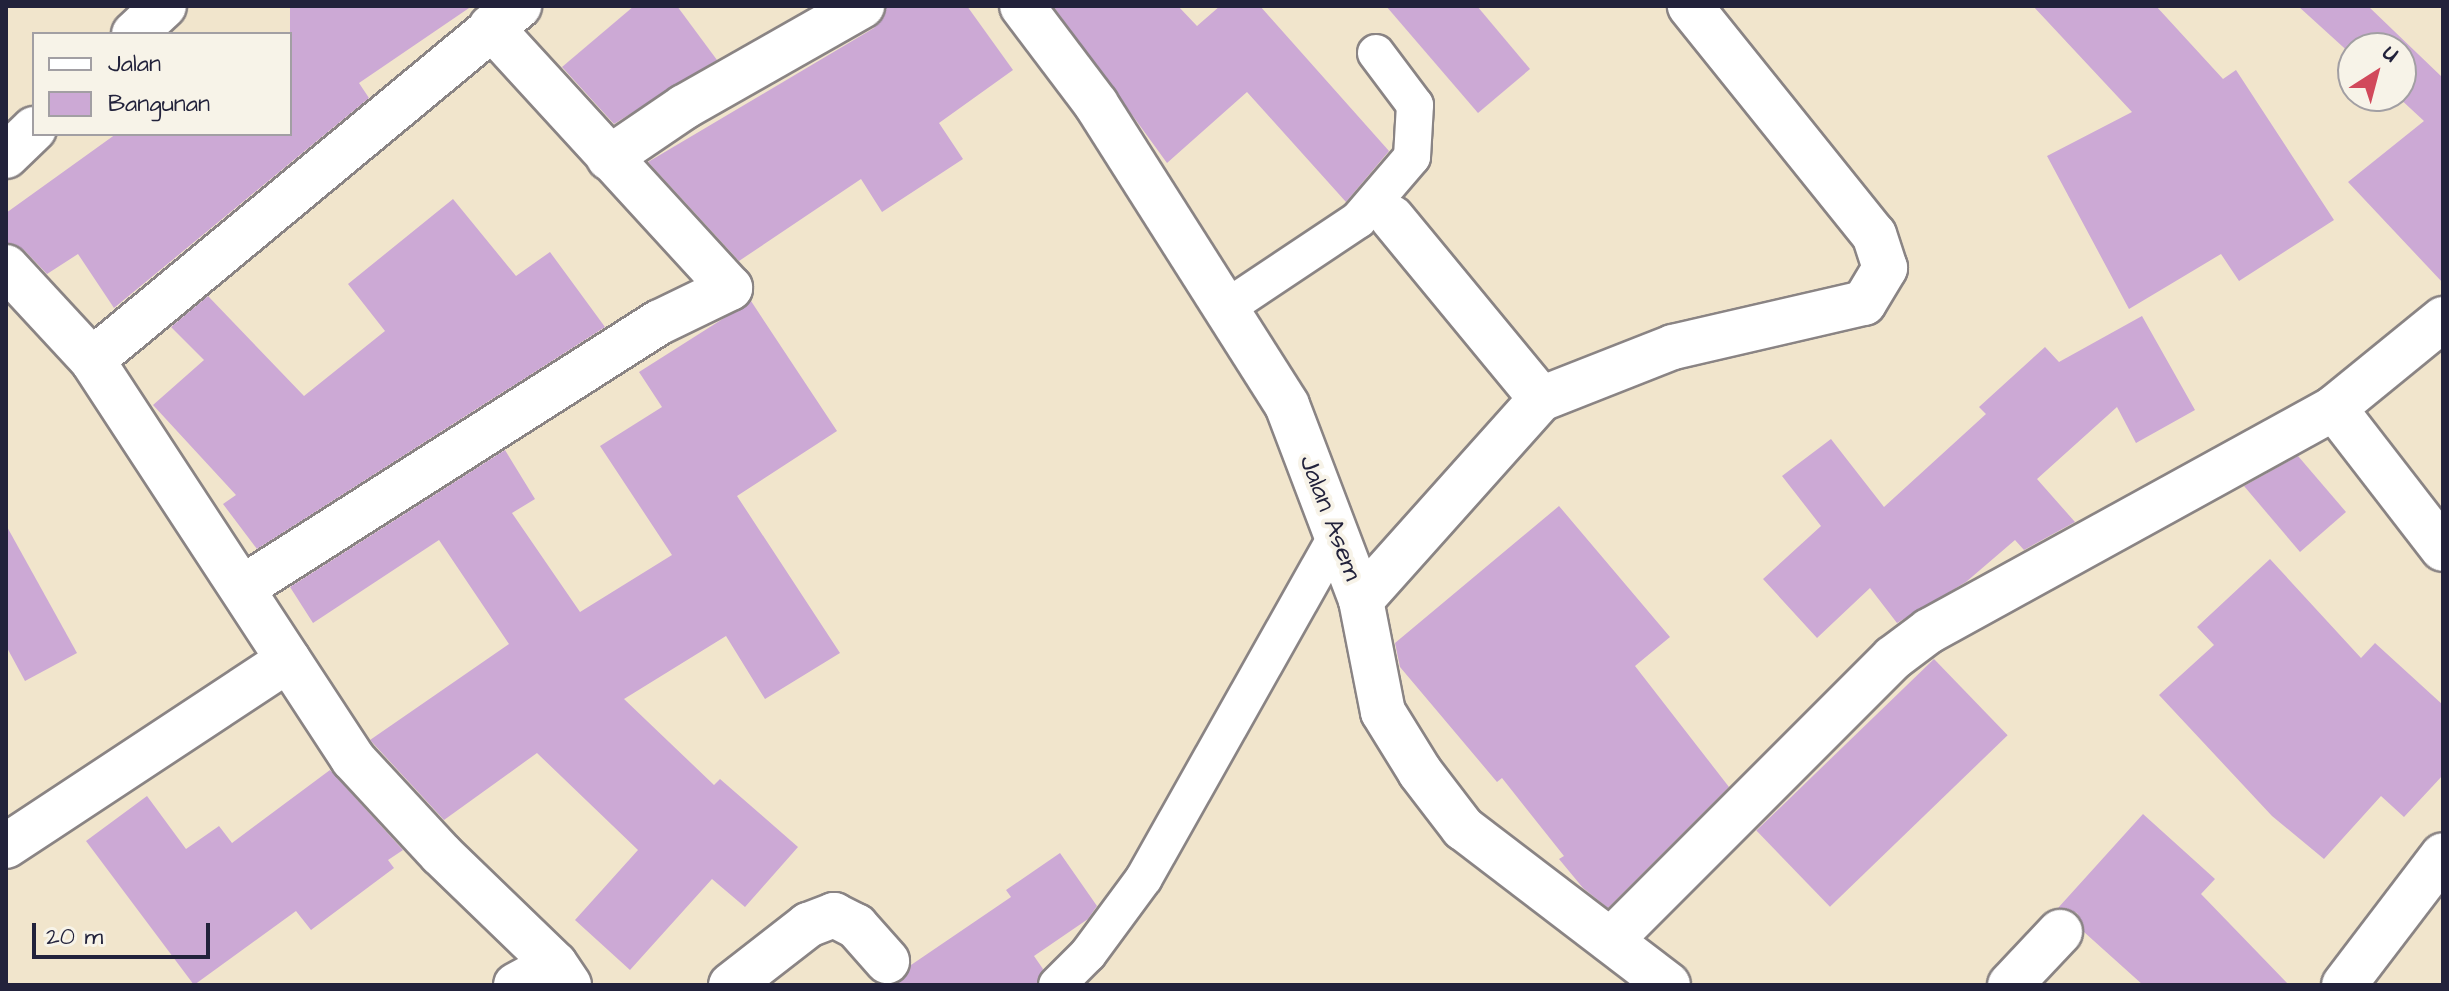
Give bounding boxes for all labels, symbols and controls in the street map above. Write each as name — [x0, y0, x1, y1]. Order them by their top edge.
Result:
legend — [32, 32, 292, 136]
north arrow — [2337, 32, 2417, 112]
text: U — [2376, 38, 2404, 70]
text: Jalan — [108, 47, 161, 81]
text: Bangunan — [108, 87, 210, 121]
street label: Jalan Asem — [1292, 451, 1368, 585]
scale bar — [36, 907, 214, 957]
text: 20 m — [46, 920, 103, 954]

